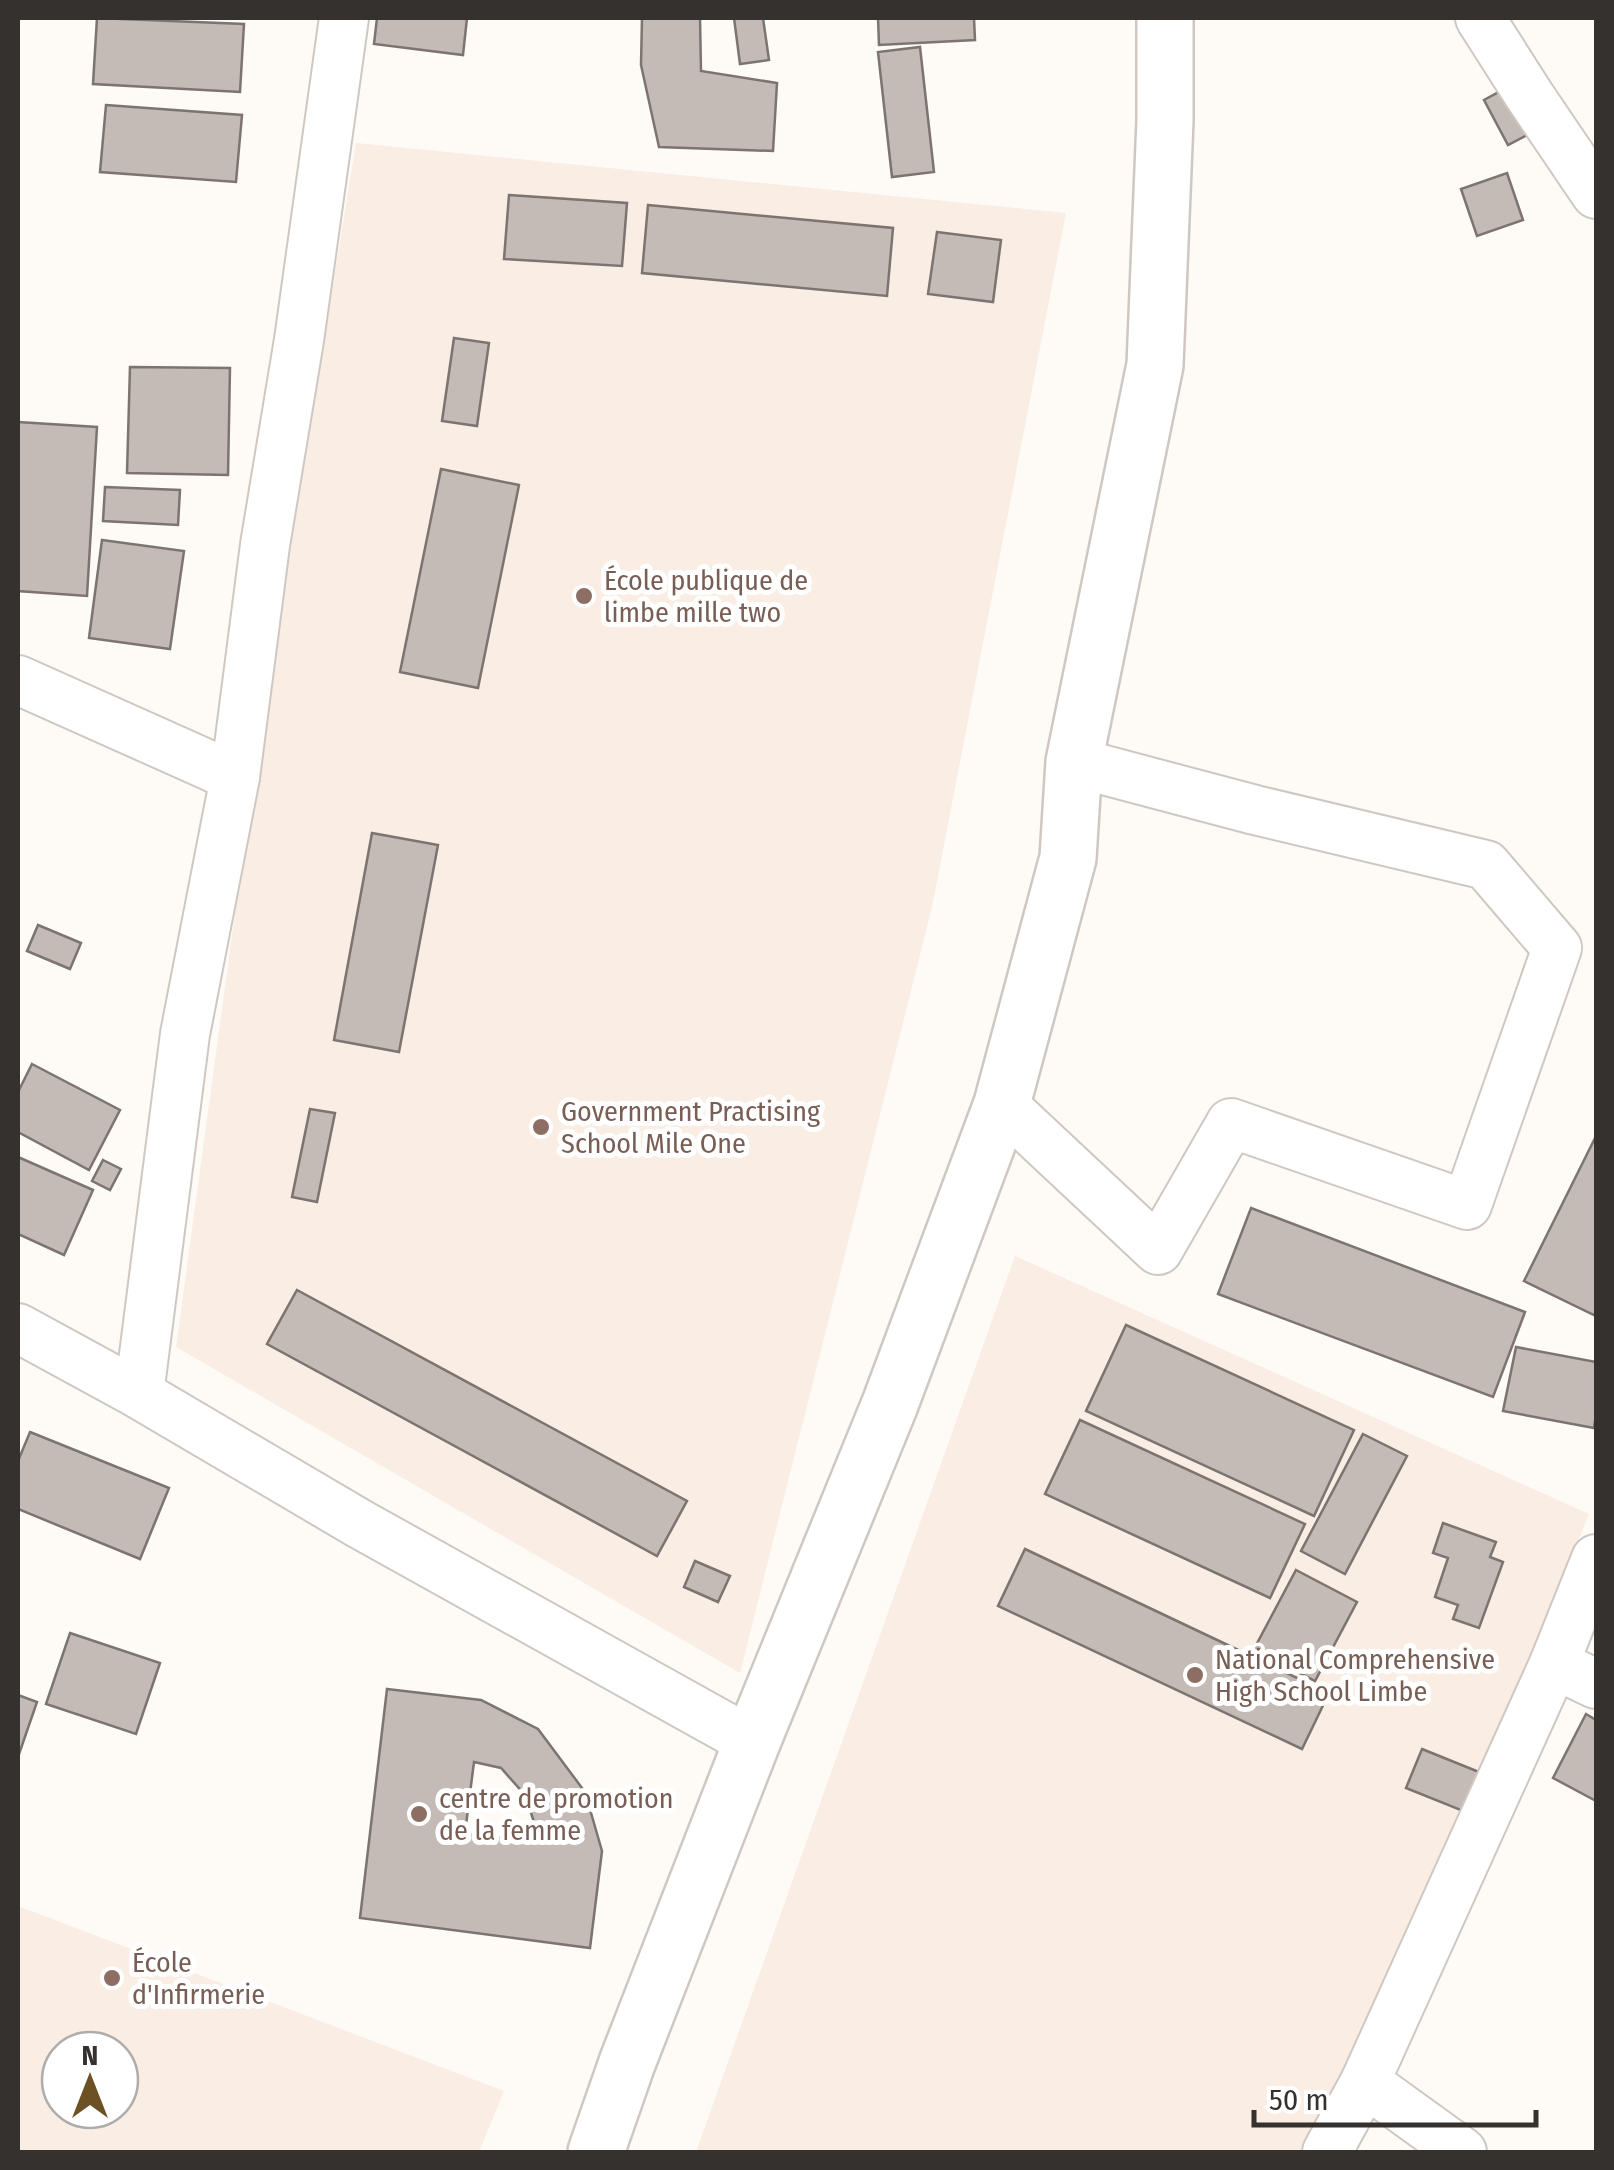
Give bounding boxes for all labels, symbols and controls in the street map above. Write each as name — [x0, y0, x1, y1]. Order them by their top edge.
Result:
place label: École publique de limbe mille two — [604, 564, 808, 629]
marker: École publique de limbe mille two — [573, 585, 595, 607]
place label: Government Practising School Mile One — [561, 1095, 821, 1160]
marker: Government Practising School Mile One — [530, 1116, 552, 1138]
place label: National Comprehensive High School Limbe — [1215, 1643, 1495, 1708]
marker: National Comprehensive High School Limbe — [1184, 1664, 1206, 1686]
place label: centre de promotion de la femme — [439, 1782, 674, 1847]
marker: centre de promotion de la femme — [408, 1803, 430, 1825]
place label: École d'Infirmerie — [132, 1946, 265, 2011]
marker: École d'Infirmerie — [101, 1967, 123, 1989]
north arrow — [40, 2030, 140, 2130]
text: N — [82, 2039, 98, 2072]
scale bar — [1254, 2065, 1536, 2127]
text: 50 m — [1269, 2082, 1329, 2118]

